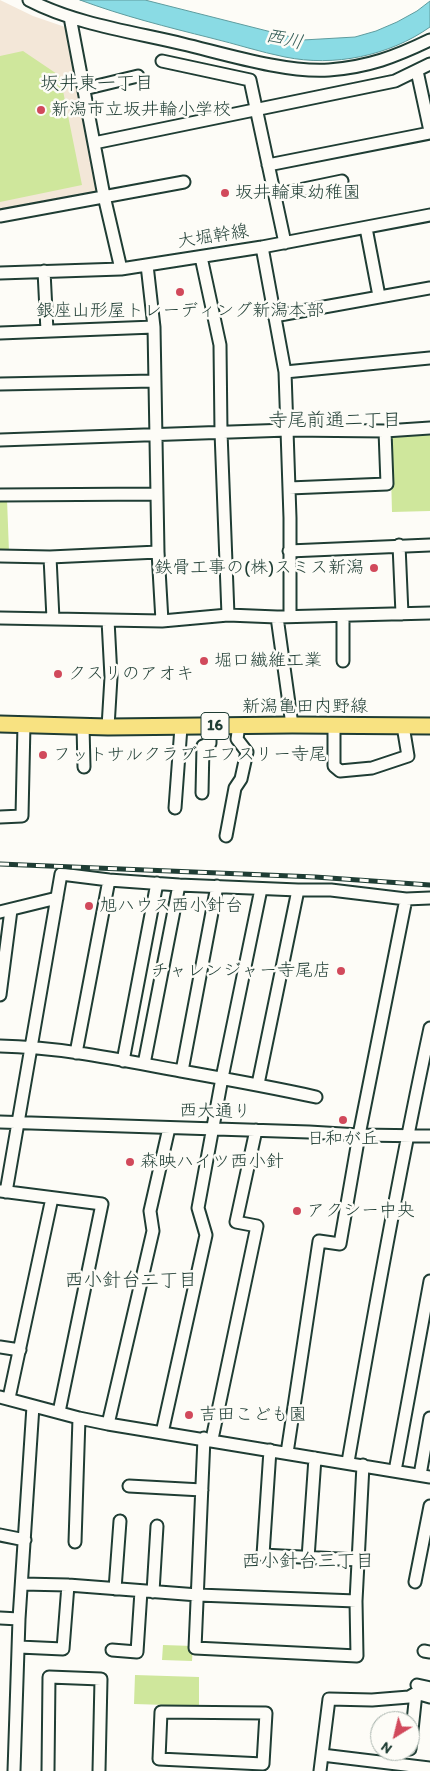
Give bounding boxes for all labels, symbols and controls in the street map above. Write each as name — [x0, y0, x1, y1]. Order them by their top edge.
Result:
water label: 西川 — [263, 25, 305, 55]
district label: 坂井東一丁目 — [40, 73, 154, 95]
place label: 新潟市立坂井輪小学校 — [51, 99, 231, 121]
marker: 新潟市立坂井輪小学校 — [35, 104, 47, 116]
place label: 坂井輪東幼稚園 — [235, 182, 361, 204]
marker: 坂井輪東幼稚園 — [219, 187, 231, 199]
street label: 大堀幹線 — [176, 221, 250, 253]
marker: 銀座山形屋トレーディング新潟本部 — [174, 286, 186, 298]
place label: 銀座山形屋トレーディング新潟本部 — [36, 300, 324, 322]
district label: 寺尾前通二丁目 — [269, 410, 401, 432]
place label: 鉄骨工事の(株)スミス新潟 — [154, 557, 364, 579]
marker: 鉄骨工事の(株)スミス新潟 — [368, 562, 380, 574]
place label: 堀口繊維工業 — [214, 650, 322, 672]
marker: 堀口繊維工業 — [198, 655, 210, 667]
place label: クスリのアオキ — [68, 663, 194, 685]
marker: クスリのアオキ — [52, 668, 64, 680]
street label: 新潟亀田内野線 — [242, 696, 368, 718]
road number: 16 — [201, 712, 229, 739]
place label: フットサルクラブ エフスリー寺尾 — [53, 744, 327, 766]
marker: フットサルクラブ エフスリー寺尾 — [37, 749, 49, 761]
place label: 旭ハウス西小針台 — [99, 895, 243, 917]
marker: 旭ハウス西小針台 — [83, 900, 95, 912]
place label: チャレンジャー寺尾店 — [151, 960, 331, 982]
marker: チャレンジャー寺尾店 — [335, 965, 347, 977]
street label: 西大通り — [179, 1101, 251, 1123]
marker: 日和が丘 — [337, 1114, 349, 1126]
place label: 日和が丘 — [307, 1128, 379, 1150]
place label: 森映ハイツ西小針 — [140, 1151, 284, 1173]
marker: 森映ハイツ西小針 — [124, 1156, 136, 1168]
place label: アクシー中央 — [307, 1200, 415, 1222]
marker: アクシー中央 — [291, 1205, 303, 1217]
district label: 西小針台二丁目 — [65, 1270, 197, 1292]
place label: 吉田こども園 — [199, 1404, 307, 1426]
marker: 吉田こども園 — [183, 1409, 195, 1421]
district label: 西小針台三丁目 — [242, 1551, 374, 1573]
north arrow — [370, 1711, 420, 1761]
text: N — [378, 1738, 395, 1757]

